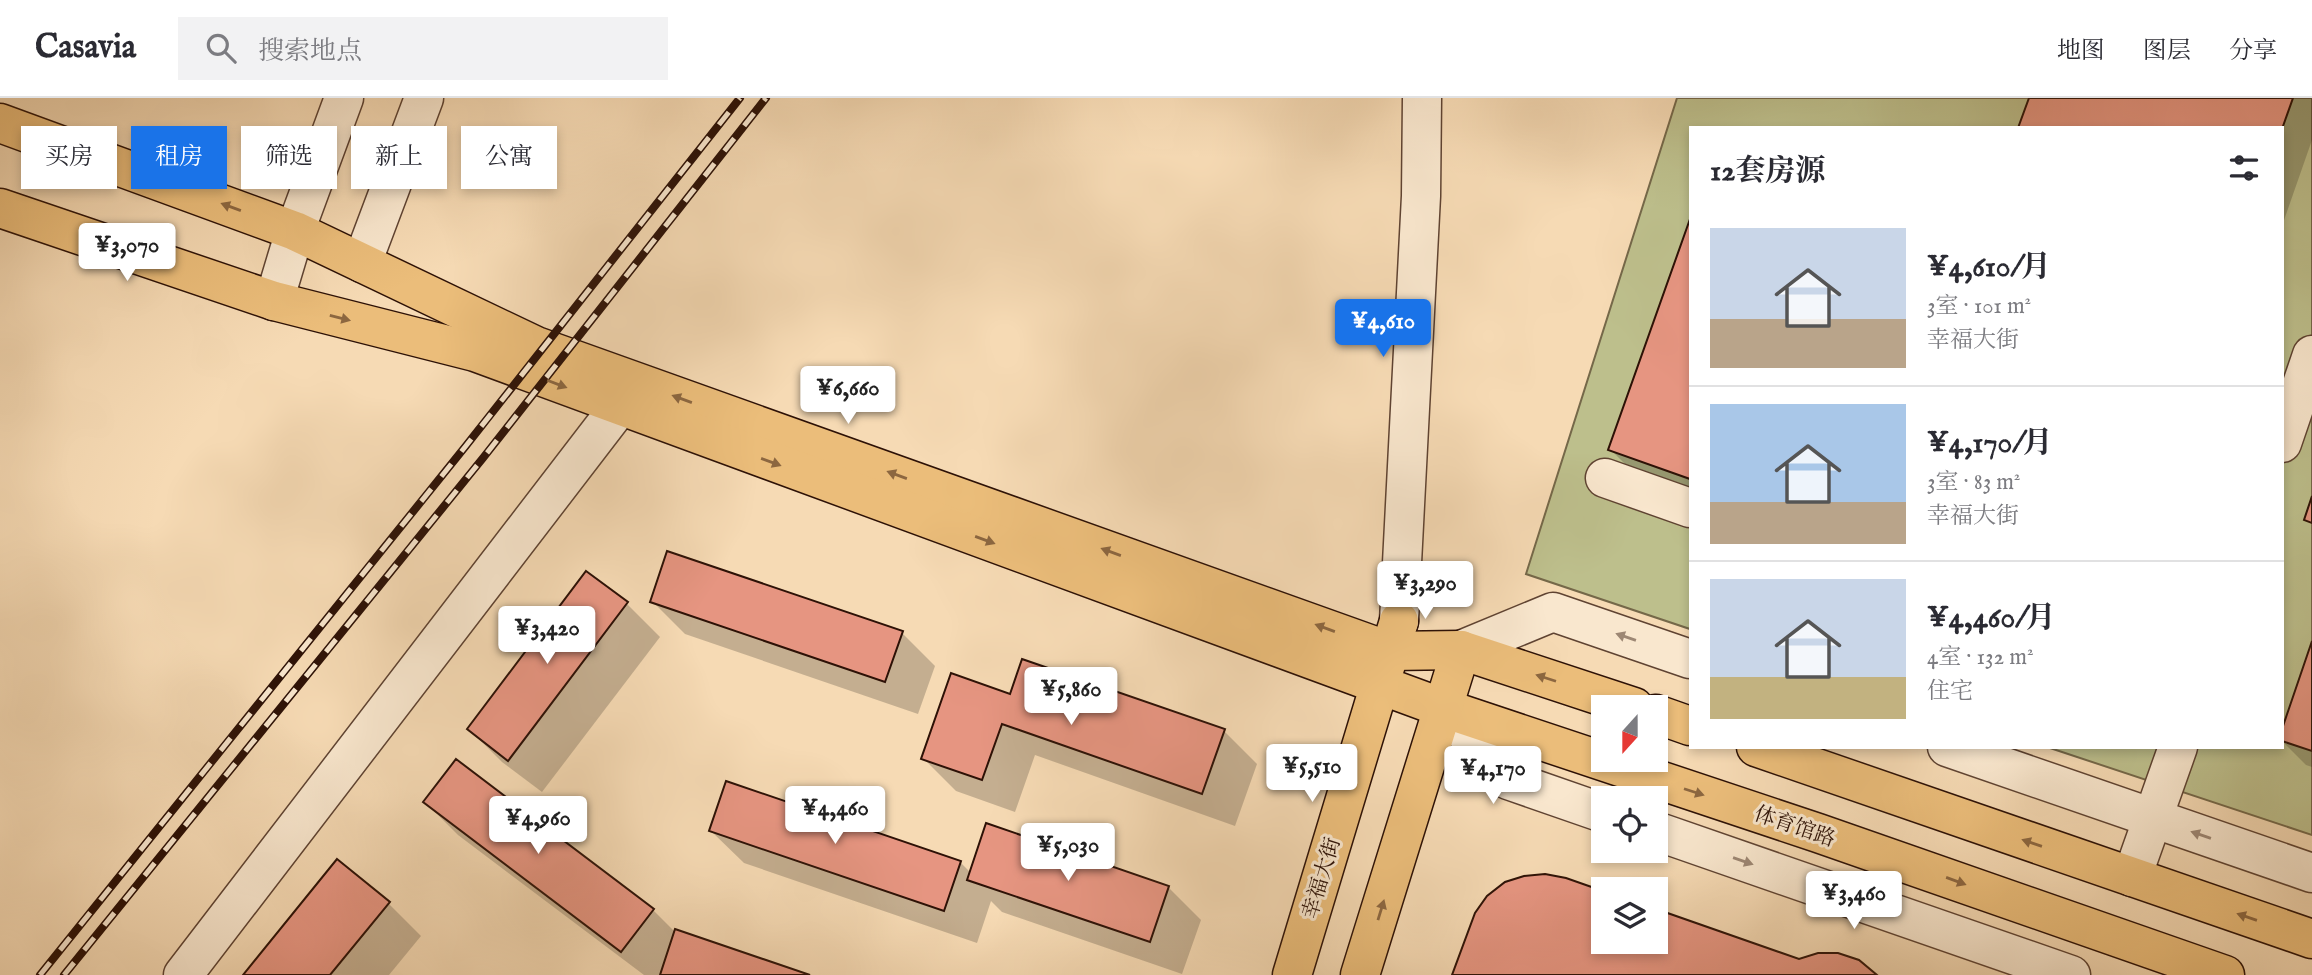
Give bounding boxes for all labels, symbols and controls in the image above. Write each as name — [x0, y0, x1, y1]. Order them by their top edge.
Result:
search box — [178, 17, 668, 80]
text: Casavia — [35, 27, 136, 69]
icon: search — [202, 29, 240, 67]
text: 搜索地点 — [258, 35, 362, 68]
text: 地图 — [2057, 36, 2105, 67]
text: 图层 — [2143, 36, 2191, 67]
text: 分享 — [2229, 36, 2277, 67]
chip: 买房 — [21, 126, 117, 189]
chip: 租房 — [131, 126, 227, 189]
chip: 筛选 — [241, 126, 337, 189]
chip: 新上 — [351, 126, 447, 189]
chip: 公寓 — [461, 126, 557, 189]
icon: filters — [2225, 149, 2263, 187]
text: 12套房源 — [1710, 153, 1825, 191]
one-way arrow — [220, 202, 241, 213]
pin: ¥3,070 — [70, 223, 184, 283]
text: ¥3,070 — [95, 231, 159, 260]
text: ¥4,610/月 — [1927, 249, 2051, 287]
icon: home — [1766, 256, 1850, 340]
text: 3室 · 101 m² — [1927, 292, 2031, 321]
pin: ¥4,610 — [1326, 300, 1440, 359]
text: ¥4,610 — [1351, 307, 1415, 336]
one-way arrow — [329, 313, 351, 324]
text: 幸福大街 — [1927, 326, 2019, 355]
pin: ¥6,660 — [791, 366, 905, 426]
text: ¥6,660 — [816, 374, 880, 403]
one-way arrow — [547, 378, 568, 389]
one-way arrow — [672, 393, 693, 404]
text: ¥4,170/月 — [1927, 425, 2053, 463]
icon: home — [1766, 432, 1850, 516]
one-way arrow — [760, 457, 781, 468]
text: 3室 · 83 m² — [1927, 468, 2021, 497]
one-way arrow — [886, 469, 907, 480]
text: 幸福大街 — [1927, 502, 2019, 531]
one-way arrow — [974, 535, 995, 546]
one-way arrow — [1100, 546, 1121, 557]
pin: ¥3,290 — [1368, 561, 1482, 621]
text: ¥3,290 — [1393, 569, 1457, 598]
text: ¥4,460/月 — [1927, 600, 2055, 638]
pin: ¥3,420 — [490, 606, 604, 666]
icon: home — [1766, 607, 1850, 691]
text: ¥3,420 — [514, 614, 580, 643]
one-way arrow — [1315, 622, 1336, 633]
one-way arrow — [1615, 631, 1636, 642]
text: 4室 · 132 m² — [1927, 643, 2034, 672]
pin: ¥5,860 — [1014, 668, 1128, 727]
one-way arrow — [1535, 672, 1556, 683]
text: ¥5,860 — [1040, 675, 1102, 704]
text: 住宅 — [1927, 677, 1973, 706]
north arrow — [1591, 695, 1668, 772]
map controls — [1591, 695, 1668, 954]
pin: ¥5,510 — [1255, 744, 1369, 804]
pin: ¥4,170 — [1436, 746, 1550, 806]
text: ¥5,510 — [1282, 752, 1342, 781]
text: ¥4,170 — [1460, 754, 1526, 783]
pin: ¥4,460 — [778, 786, 892, 846]
button: locate — [1591, 786, 1668, 863]
one-way arrow — [1684, 787, 1705, 797]
text: ¥4,460 — [801, 794, 869, 823]
pin: ¥4,960 — [481, 796, 595, 856]
street label: 体育馆路 — [1750, 801, 1839, 854]
text: ¥4,960 — [505, 804, 571, 833]
pin: ¥5,030 — [1011, 824, 1125, 883]
one-way arrow — [2190, 829, 2211, 840]
text: ¥5,030 — [1037, 831, 1099, 860]
street label: 幸福大街 — [1297, 834, 1348, 923]
one-way arrow — [2022, 837, 2043, 848]
one-way arrow — [1733, 856, 1754, 867]
pin: ¥3,460 — [1797, 872, 1911, 931]
one-way arrow — [1945, 875, 1966, 886]
button: layers — [1591, 877, 1668, 954]
text: ¥3,460 — [1822, 879, 1886, 908]
one-way arrow — [1376, 899, 1386, 920]
one-way arrow — [2237, 911, 2258, 922]

